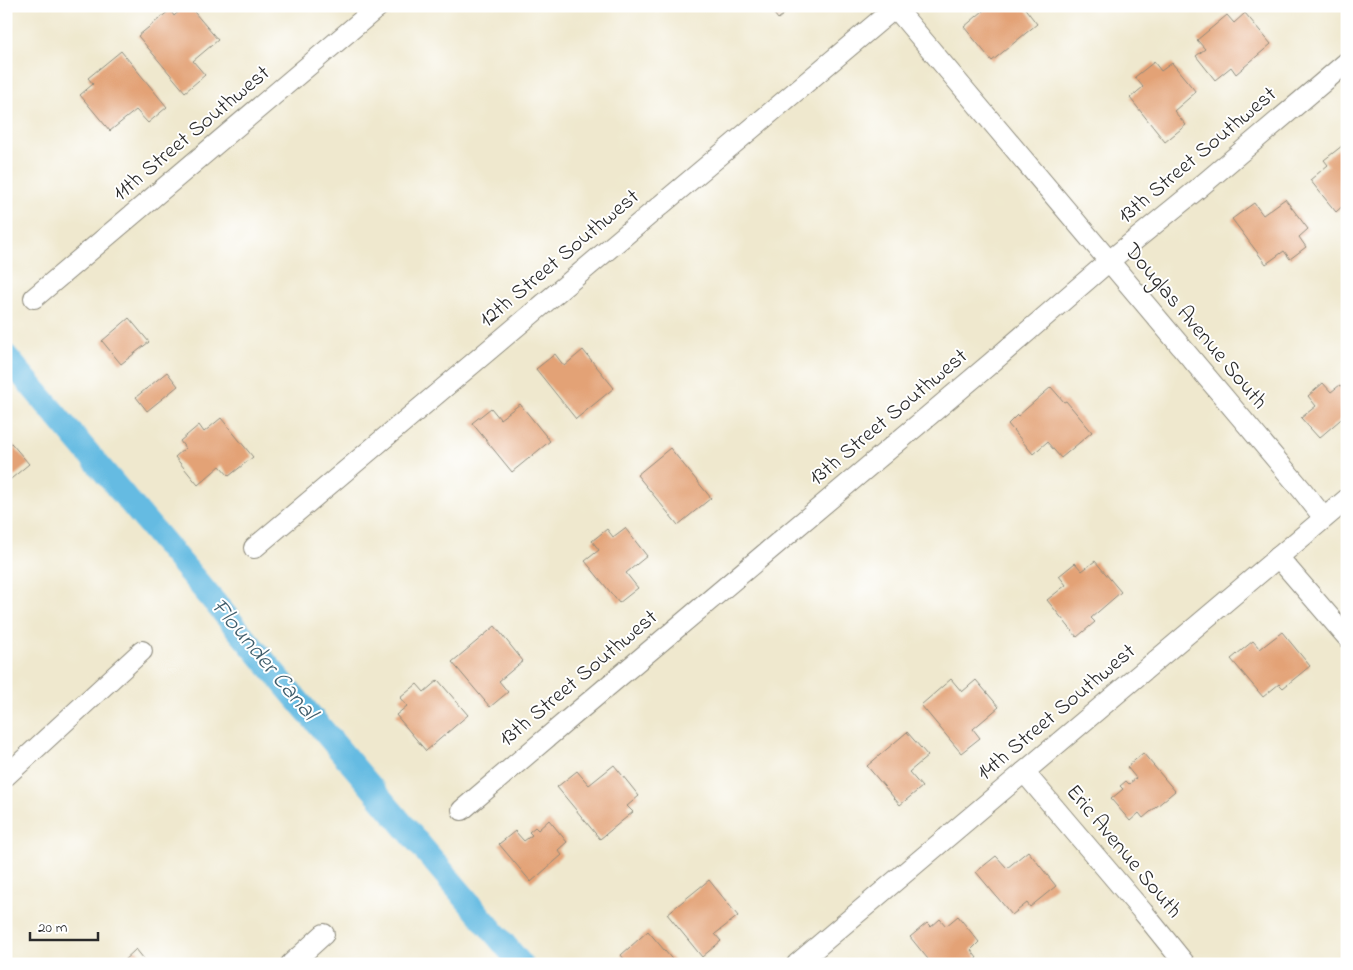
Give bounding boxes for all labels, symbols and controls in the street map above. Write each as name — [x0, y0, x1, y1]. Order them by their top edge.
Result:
street label: 11th Street Southwest — [106, 58, 278, 210]
street label: 13th Street Southwest — [1111, 79, 1285, 232]
street label: 12th Street Southwest — [473, 182, 648, 336]
street label: Douglas Avenue South — [1114, 236, 1274, 418]
street label: 13th Street Southwest — [802, 341, 976, 494]
water label: Flounder Canal — [201, 591, 327, 731]
street label: 13th Street Southwest — [492, 602, 666, 755]
street label: 14th Street Southwest — [970, 636, 1144, 789]
street label: Eric Avenue South — [1057, 778, 1189, 926]
scale bar — [30, 910, 98, 942]
text: 20 m — [38, 917, 68, 939]

